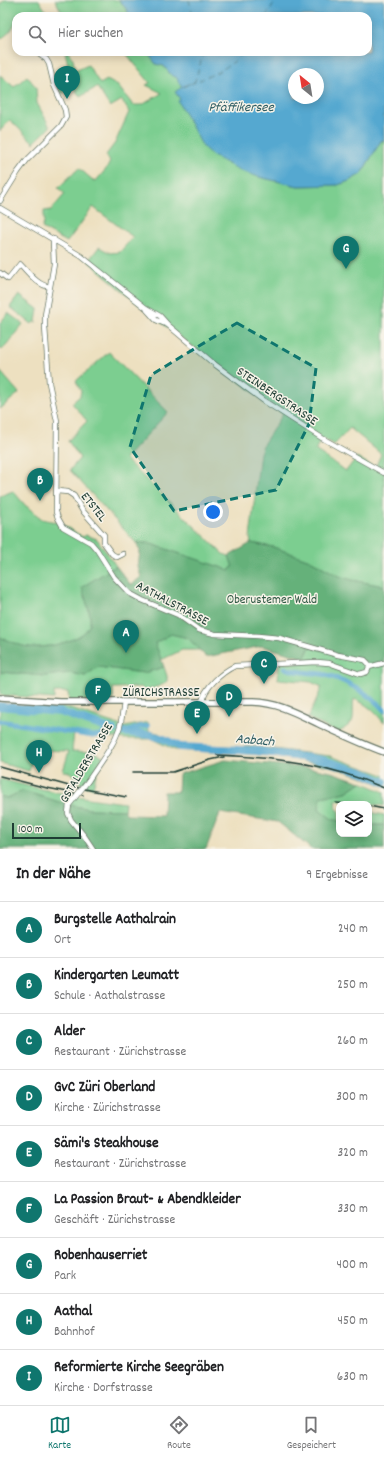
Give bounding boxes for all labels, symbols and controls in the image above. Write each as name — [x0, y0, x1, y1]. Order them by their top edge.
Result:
search box — [12, 12, 372, 56]
icon: search — [26, 23, 48, 45]
text: Hier suchen — [58, 23, 123, 45]
pin: I — [54, 66, 80, 99]
north arrow — [288, 68, 324, 104]
water label: Pfäffikersee — [208, 98, 274, 118]
pin: G — [333, 236, 359, 269]
street label: STEINBERGSTRASSE — [232, 363, 321, 431]
pin: B — [27, 468, 53, 501]
street label: ETSTEL — [75, 489, 111, 527]
your location — [203, 502, 223, 522]
street label: AATHALSTRASSE — [132, 577, 212, 631]
park label: Oberustemer Wald — [227, 591, 317, 610]
pin: A — [113, 620, 139, 653]
pin: C — [251, 651, 277, 684]
pin: F — [85, 678, 111, 711]
street label: ZÜRICHSTRASSE — [123, 684, 199, 703]
pin: D — [216, 684, 242, 717]
pin: E — [184, 701, 210, 734]
street label: GSTALDERSTRASSE — [56, 719, 119, 807]
water label: Aabach — [235, 729, 276, 753]
pin: H — [26, 740, 52, 773]
map controls — [336, 801, 372, 837]
button: layers — [336, 801, 372, 837]
scale bar — [12, 821, 81, 840]
text: 100 m — [18, 822, 42, 838]
text: In der Nähe — [16, 863, 91, 887]
text: 9 Ergebnisse — [306, 866, 368, 885]
text: Burgstelle Aathalrain — [54, 909, 176, 931]
text: A — [25, 920, 33, 939]
text: 240 m — [338, 920, 368, 939]
text: Ort — [54, 931, 71, 950]
text: Kindergarten Leumatt — [54, 965, 179, 987]
text: B — [26, 976, 32, 995]
text: 250 m — [337, 976, 368, 995]
text: Schule · Aathalstrasse — [54, 987, 165, 1006]
text: Alder — [54, 1021, 85, 1043]
text: C — [26, 1032, 32, 1051]
text: 260 m — [337, 1032, 368, 1051]
text: Restaurant · Zürichstrasse — [54, 1043, 186, 1062]
text: GvC Züri Oberland — [54, 1077, 155, 1099]
text: D — [26, 1088, 32, 1107]
text: 300 m — [336, 1088, 368, 1107]
text: Kirche · Zürichstrasse — [54, 1099, 161, 1118]
text: Sämi's Steakhouse — [54, 1133, 159, 1155]
text: E — [26, 1144, 32, 1163]
text: 320 m — [338, 1144, 368, 1163]
text: Restaurant · Zürichstrasse — [54, 1155, 186, 1174]
text: La Passion Braut- & Abendkleider — [54, 1189, 241, 1211]
text: F — [26, 1200, 32, 1219]
text: 330 m — [337, 1200, 368, 1219]
text: Geschäft · Zürichstrasse — [54, 1211, 175, 1230]
text: Robenhauserriet — [54, 1245, 147, 1267]
text: G — [26, 1256, 32, 1275]
text: 400 m — [337, 1256, 368, 1275]
text: Park — [54, 1267, 76, 1286]
text: Aathal — [54, 1301, 92, 1323]
text: H — [26, 1312, 32, 1331]
text: 450 m — [338, 1312, 368, 1331]
text: Bahnhof — [54, 1323, 95, 1342]
text: Reformierte Kirche Seegräben — [54, 1357, 224, 1379]
text: I — [27, 1368, 31, 1387]
text: 630 m — [337, 1368, 368, 1387]
text: Kirche · Dorfstrasse — [54, 1379, 153, 1398]
tab: Karte — [48, 1414, 71, 1454]
tab: Route — [167, 1414, 191, 1454]
tab: Gespeichert — [287, 1414, 336, 1454]

